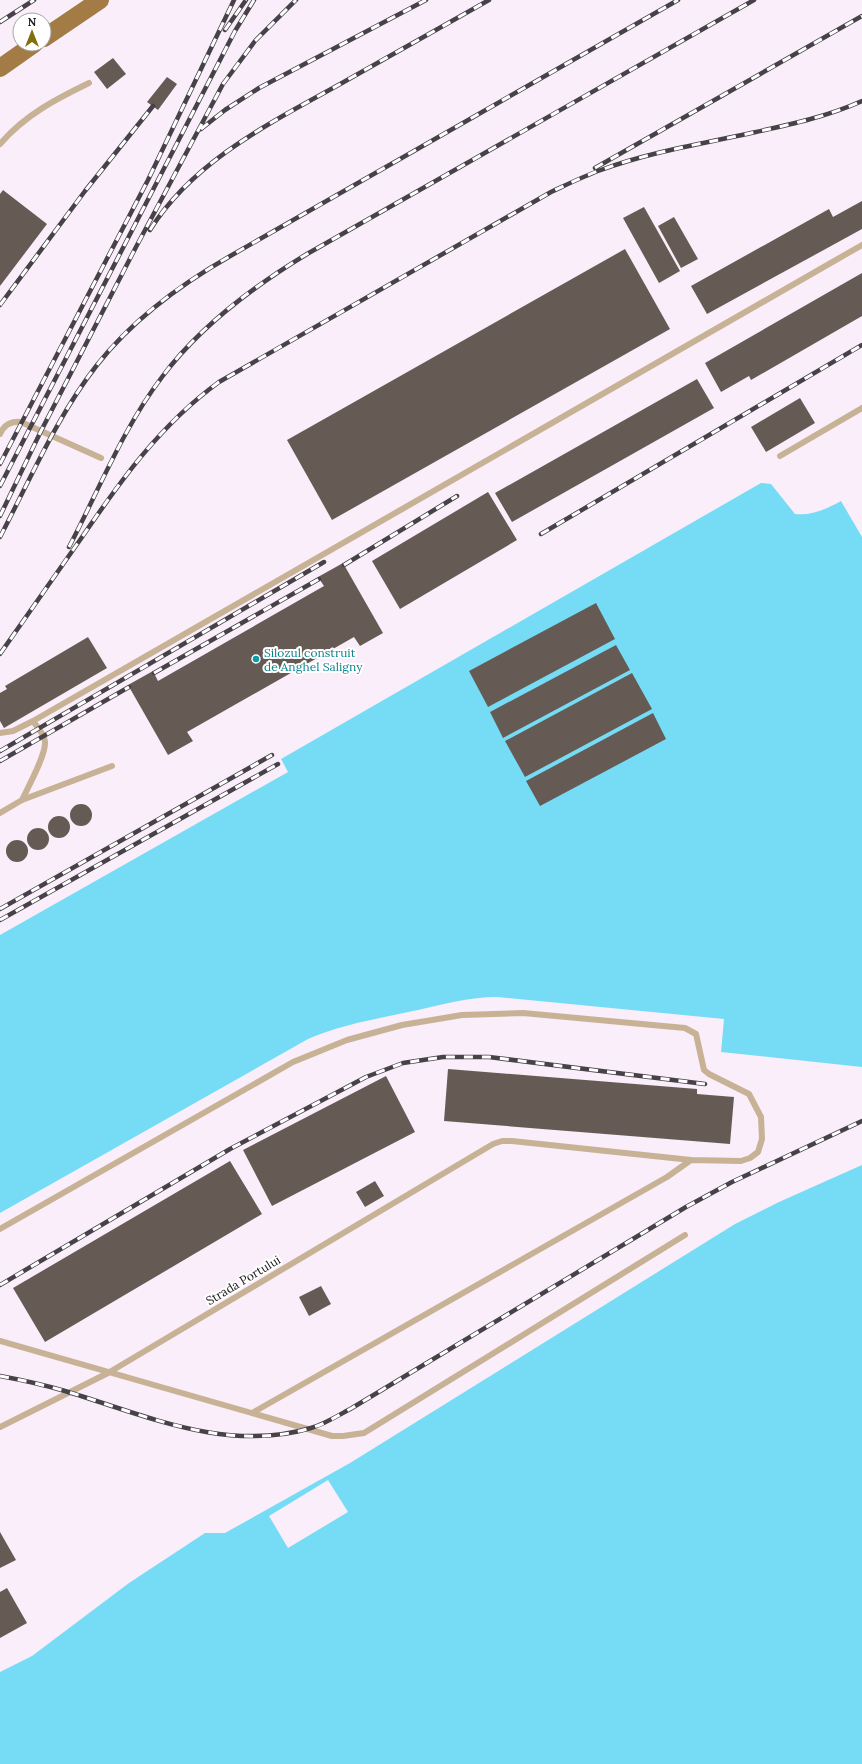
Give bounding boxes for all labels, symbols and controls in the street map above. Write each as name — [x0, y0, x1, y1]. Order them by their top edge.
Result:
north arrow — [12, 12, 52, 52]
text: N — [28, 15, 37, 29]
place label: Silozul construit de Anghel Saligny — [264, 645, 363, 674]
marker: Silozul construit de Anghel Saligny — [251, 654, 261, 664]
street label: Strada Portului — [203, 1252, 283, 1308]

